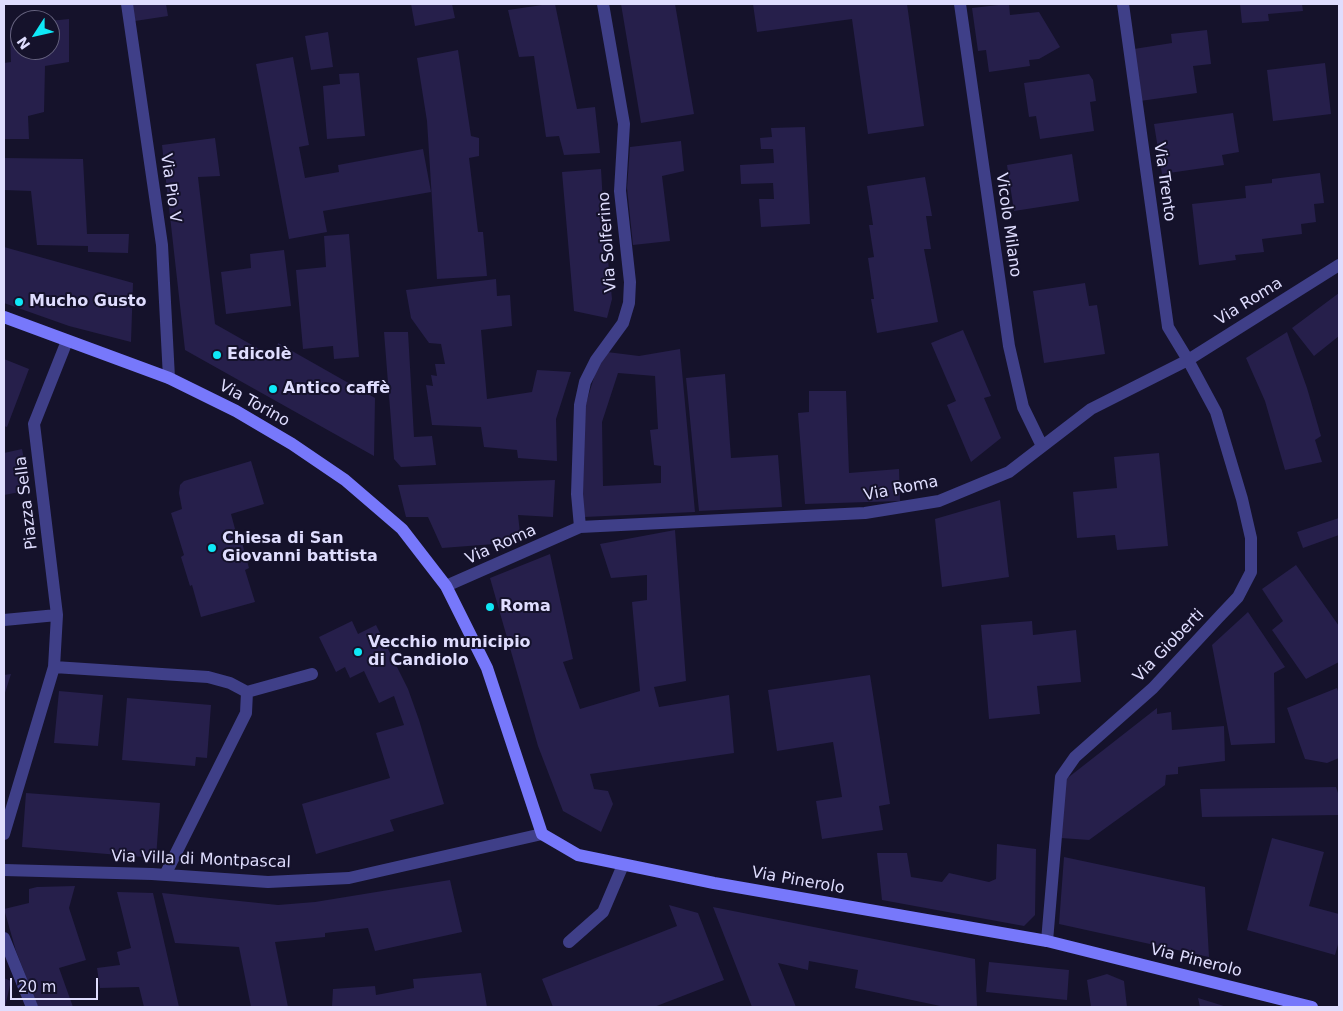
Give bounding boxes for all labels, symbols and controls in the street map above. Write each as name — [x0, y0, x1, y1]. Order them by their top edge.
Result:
north arrow — [10, 10, 60, 60]
text: N — [14, 34, 33, 52]
street label: Via Trento — [1149, 141, 1179, 223]
street label: Via Pio V — [156, 152, 184, 224]
street label: Vicolo Milano — [991, 171, 1025, 279]
street label: Via Solferino — [595, 191, 621, 293]
street label: Via Roma — [1212, 274, 1286, 330]
place label: Mucho Gusto — [29, 292, 146, 312]
marker: Mucho Gusto — [13, 296, 25, 308]
place label: Edicolè — [227, 345, 292, 365]
marker: Edicolè — [211, 349, 223, 361]
street label: Via Torino — [215, 377, 293, 431]
place label: Antico caffè — [283, 379, 390, 399]
marker: Antico caffè — [267, 383, 279, 395]
street label: Piazza Sella — [12, 455, 42, 551]
street label: Via Roma — [862, 472, 940, 506]
street label: Via Roma — [463, 521, 539, 569]
place label: Chiesa di San Giovanni battista — [222, 529, 378, 567]
marker: Chiesa di San Giovanni battista — [206, 542, 218, 554]
place label: Roma — [500, 597, 551, 617]
marker: Roma — [484, 601, 496, 613]
street label: Via Gioberti — [1129, 606, 1209, 686]
place label: Vecchio municipio di Candiolo — [368, 633, 531, 671]
marker: Vecchio municipio di Candiolo — [352, 646, 364, 658]
street label: Via Villa di Montpascal — [111, 847, 291, 873]
street label: Via Pinerolo — [750, 863, 846, 899]
street label: Via Pinerolo — [1148, 940, 1244, 982]
scale bar — [12, 968, 100, 1000]
text: 20 m — [18, 978, 56, 996]

